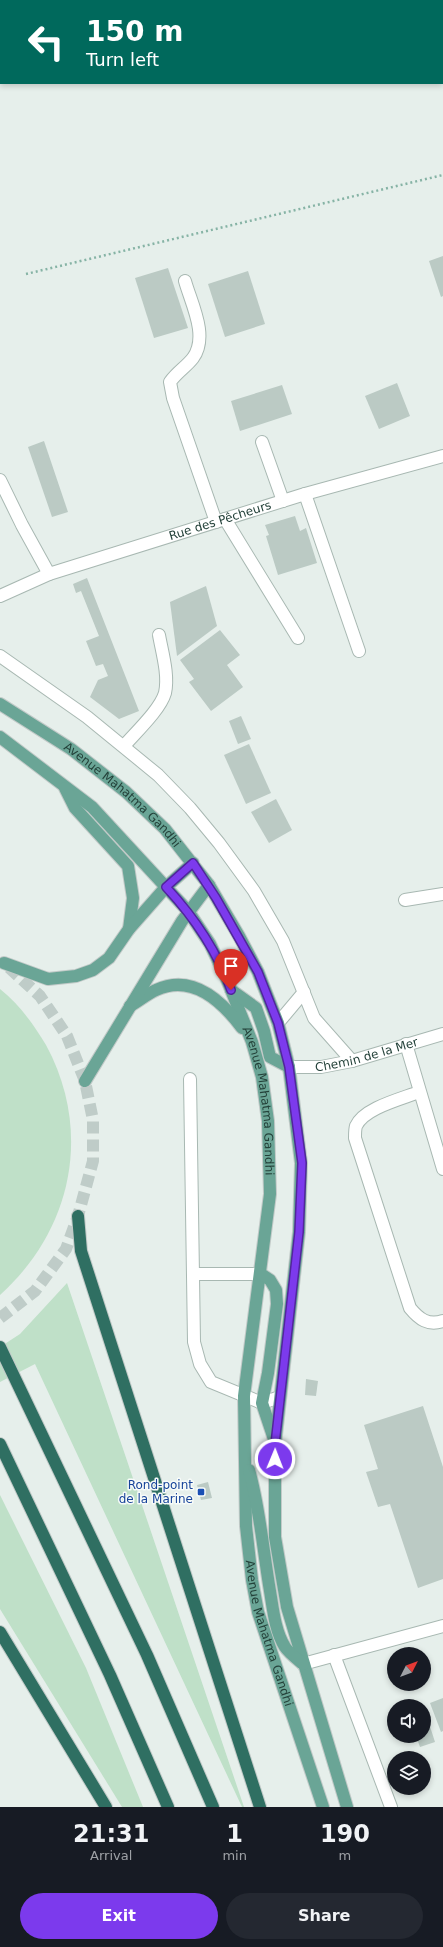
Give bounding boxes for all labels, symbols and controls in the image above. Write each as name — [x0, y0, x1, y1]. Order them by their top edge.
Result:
text: 150 m — [86, 15, 183, 48]
icon: left — [20, 16, 72, 68]
text: Turn left — [86, 49, 159, 70]
street label: Rue des Pêcheurs — [167, 498, 273, 543]
street label: Avenue Mahatma Gandhi — [61, 739, 184, 850]
pin — [214, 949, 248, 990]
icon: arrive — [220, 955, 242, 977]
street label: Avenue Mahatma Gandhi — [239, 1024, 276, 1176]
street label: Chemin de la Mer — [315, 1035, 420, 1074]
position arrow — [254, 1438, 296, 1480]
place label: Rond-point de la Marine — [119, 1478, 193, 1506]
marker: Rond-point de la Marine — [196, 1487, 206, 1497]
street label: Avenue Mahatma Gandhi — [243, 1559, 296, 1708]
north arrow — [387, 1647, 431, 1691]
map controls — [387, 1647, 431, 1795]
button: sound — [387, 1699, 431, 1743]
button: layers — [387, 1751, 431, 1795]
text: 21:31 — [73, 1820, 149, 1848]
text: 1 — [226, 1820, 243, 1848]
text: 190 — [320, 1820, 370, 1848]
text: Arrival — [90, 1848, 132, 1863]
text: min — [222, 1848, 247, 1863]
text: m — [339, 1848, 351, 1863]
button: Exit — [20, 1893, 218, 1939]
button: Share — [226, 1893, 423, 1939]

